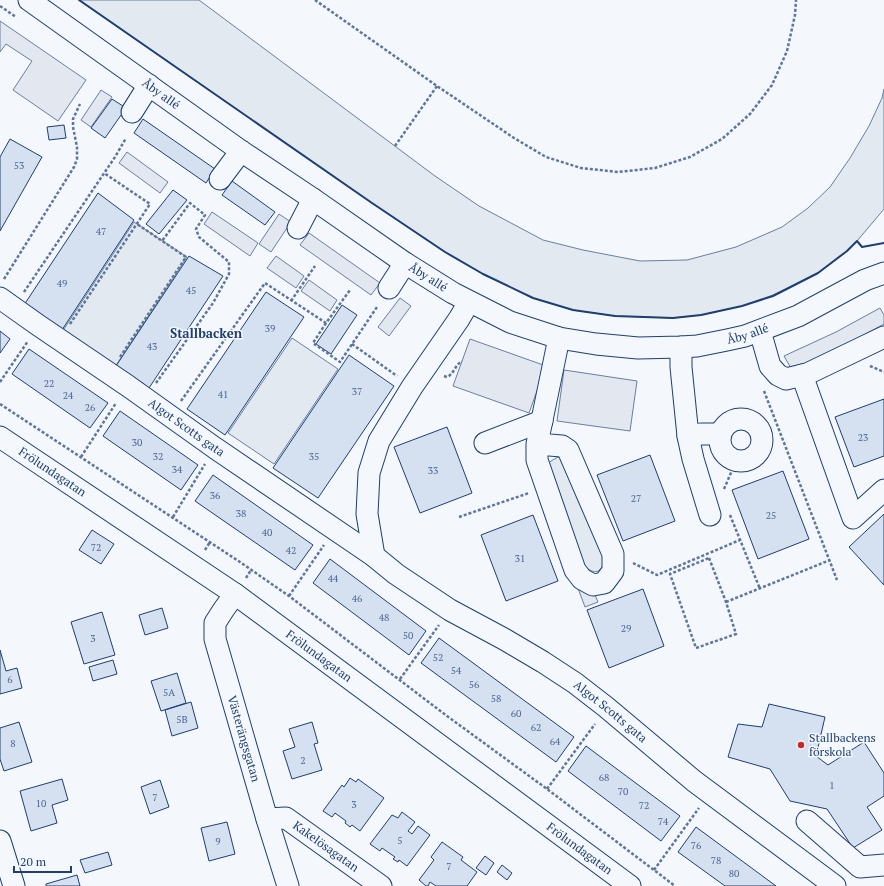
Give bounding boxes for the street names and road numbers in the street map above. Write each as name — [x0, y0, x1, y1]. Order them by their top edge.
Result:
street label: Åby allé — [139, 75, 183, 112]
street label: Åby allé — [406, 259, 450, 295]
street label: Åby allé — [726, 320, 771, 347]
street label: Algot Scotts gata — [146, 395, 228, 459]
street label: Frölundagatan — [16, 444, 89, 500]
street label: Frölundagatan — [283, 626, 355, 685]
street label: Algot Scotts gata — [571, 677, 650, 745]
street label: Västerängsgatan — [225, 694, 264, 783]
street label: Kakelösagatan — [290, 817, 362, 875]
street label: Frölundagatan — [544, 819, 616, 878]

